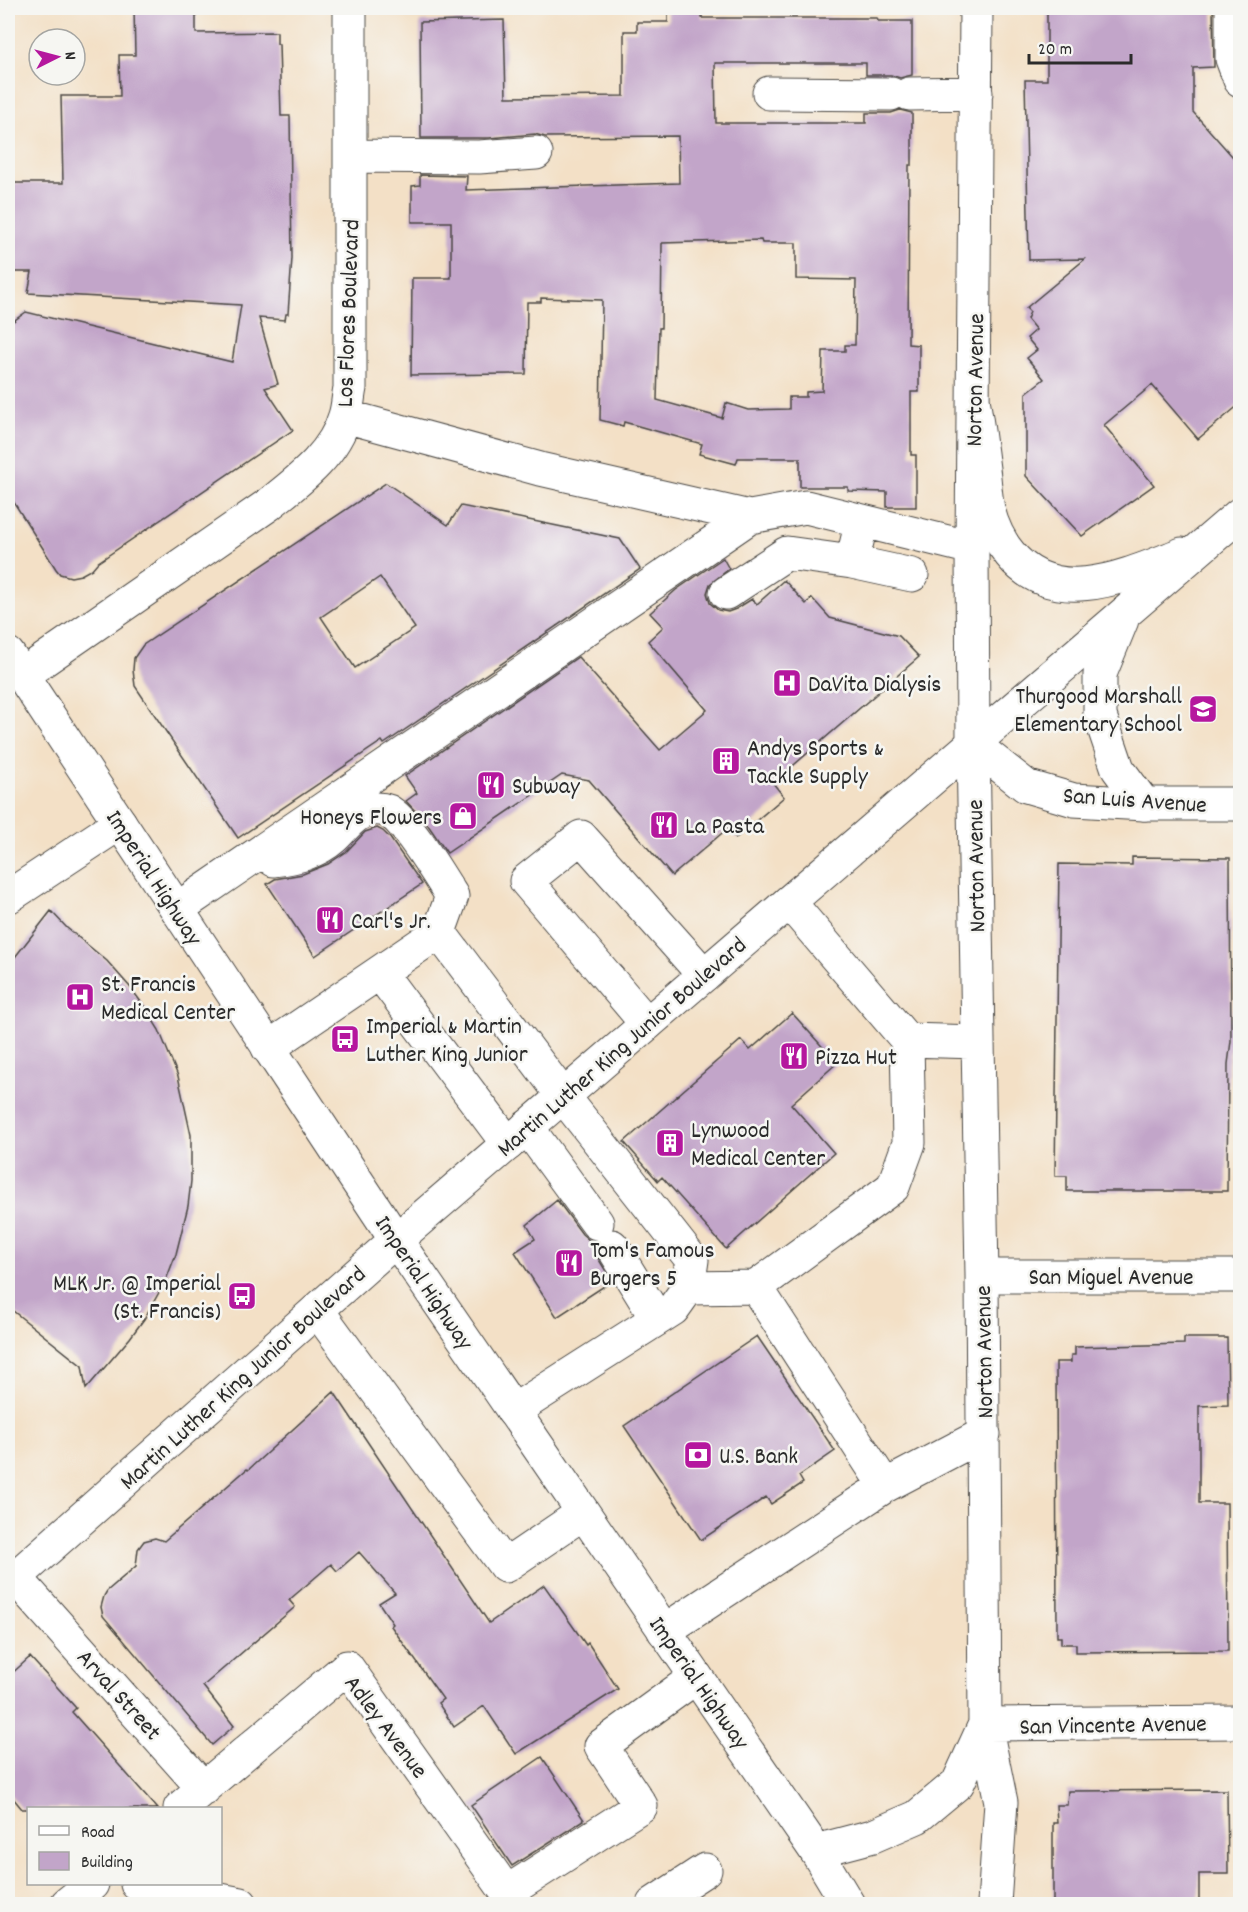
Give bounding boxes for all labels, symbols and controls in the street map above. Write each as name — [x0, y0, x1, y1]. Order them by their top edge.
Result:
north arrow — [27, 27, 87, 87]
scale bar — [1029, 27, 1131, 65]
text: 20 m — [1038, 38, 1072, 63]
text: N — [58, 51, 81, 61]
street label: Los Flores Boulevard — [330, 218, 370, 408]
street label: Norton Avenue — [959, 313, 995, 447]
hospital icon: DaVita Dialysis — [771, 667, 803, 699]
place label: DaVita Dialysis — [808, 669, 941, 703]
place label: Thurgood Marshall Elementary School — [1014, 681, 1182, 743]
school or university icon: Thurgood Marshall Elementary School — [1187, 693, 1219, 725]
place label: Andys Sports & Tackle Supply — [747, 733, 884, 795]
building icon: Andys Sports & Tackle Supply — [710, 745, 742, 777]
restaurant icon: Subway — [475, 769, 507, 801]
place label: Subway — [512, 771, 581, 805]
street label: San Luis Avenue — [1062, 780, 1208, 824]
street label: Norton Avenue — [960, 799, 996, 933]
shop icon: Honeys Flowers — [447, 800, 479, 832]
place label: Honeys Flowers — [300, 802, 442, 836]
street label: Imperial Highway — [96, 804, 210, 954]
restaurant icon: La Pasta — [648, 809, 680, 841]
place label: La Pasta — [685, 811, 765, 845]
restaurant icon: Carl's Jr. — [314, 904, 346, 936]
place label: Carl's Jr. — [351, 906, 431, 940]
street label: Martin Luther King Junior Boulevard — [491, 930, 755, 1167]
place label: St. Francis Medical Center — [101, 969, 235, 1031]
hospital icon: St. Francis Medical Center — [64, 981, 96, 1013]
place label: Imperial & Martin Luther King Junior — [366, 1011, 528, 1073]
bus stop icon: Imperial & Martin Luther King Junior — [329, 1023, 361, 1055]
restaurant icon: Pizza Hut — [778, 1040, 810, 1072]
place label: Pizza Hut — [815, 1042, 897, 1076]
place label: Lynwood Medical Center — [691, 1115, 825, 1177]
building icon: Lynwood Medical Center — [654, 1127, 686, 1159]
street label: Imperial Highway — [365, 1210, 481, 1359]
place label: Tom's Famous Burgers 5 — [590, 1235, 715, 1297]
restaurant icon: Tom's Famous Burgers 5 — [553, 1247, 585, 1279]
street label: Martin Luther King Junior Boulevard — [113, 1259, 375, 1499]
street label: San Miguel Avenue — [1028, 1262, 1194, 1296]
place label: MLK Jr. @ Imperial (St. Francis) — [53, 1268, 221, 1330]
bus stop icon: MLK Jr. @ Imperial (St. Francis) — [226, 1280, 258, 1312]
street label: Norton Avenue — [968, 1285, 1004, 1419]
bank icon: U.S. Bank — [682, 1439, 714, 1471]
place label: U.S. Bank — [719, 1441, 798, 1475]
street label: Imperial Highway — [639, 1610, 757, 1758]
street label: Arval Street — [67, 1643, 168, 1749]
street label: Adley Avenue — [334, 1669, 435, 1787]
street label: San Vincente Avenue — [1019, 1708, 1207, 1746]
legend — [27, 1807, 222, 1885]
text: Road — [81, 1821, 115, 1846]
text: Building — [81, 1851, 133, 1876]

